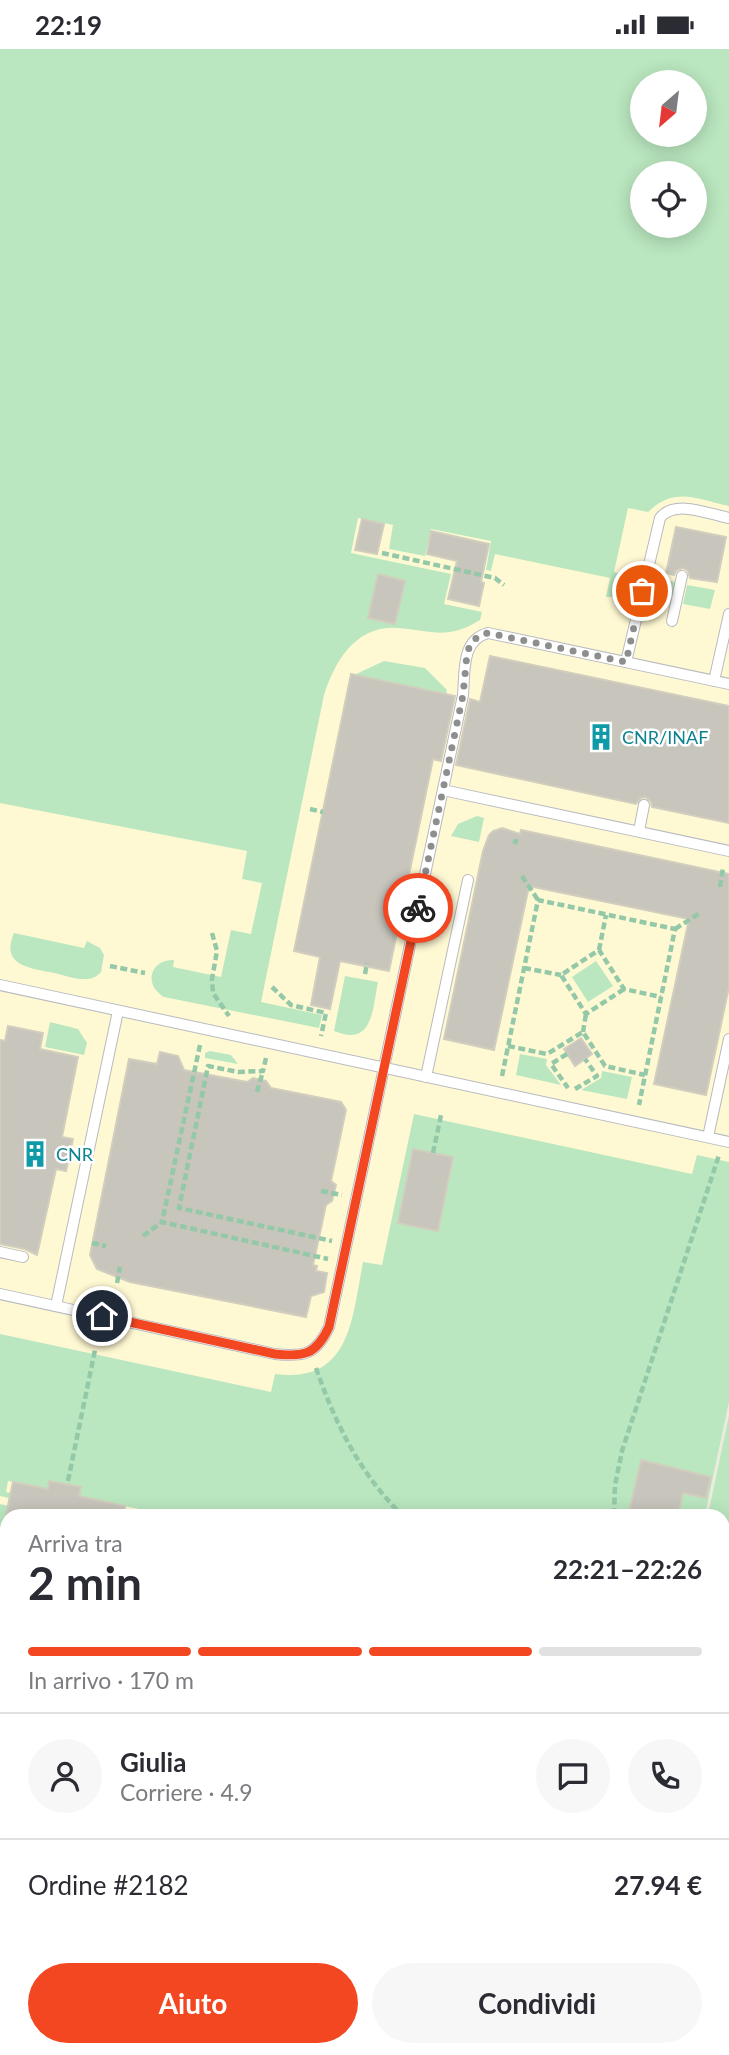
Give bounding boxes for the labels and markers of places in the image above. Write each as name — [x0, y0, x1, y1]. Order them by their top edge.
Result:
pin — [612, 561, 672, 621]
building icon: CNR/INAF — [586, 722, 616, 752]
place label: CNR/INAF — [622, 726, 708, 748]
building icon: CNR — [20, 1139, 50, 1169]
place label: CNR — [56, 1143, 94, 1165]
pin — [72, 1286, 132, 1346]

